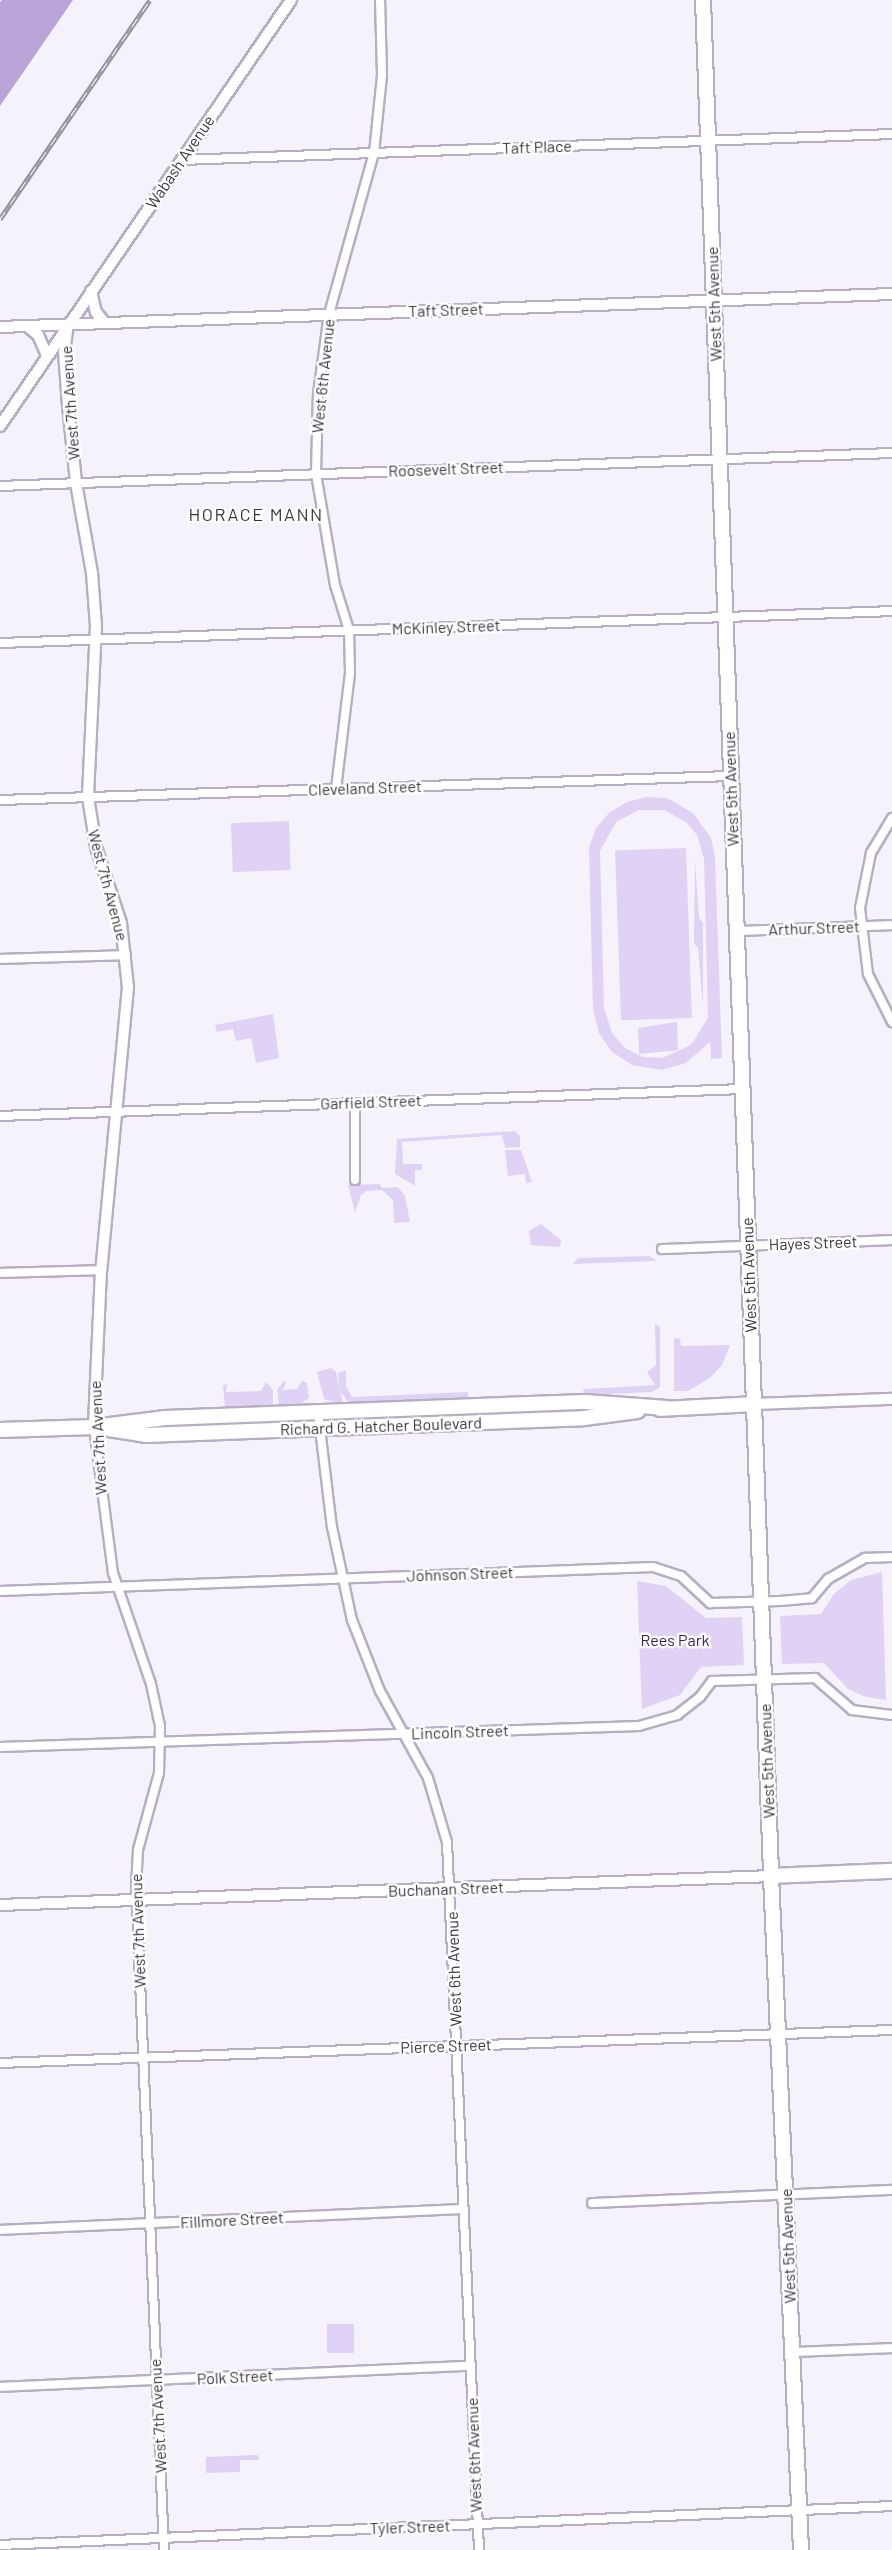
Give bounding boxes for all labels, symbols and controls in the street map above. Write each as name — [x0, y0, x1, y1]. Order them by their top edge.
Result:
street label: Wabash Avenue — [142, 112, 218, 212]
street label: Taft Place — [502, 136, 572, 158]
street label: West 5th Avenue — [702, 246, 726, 362]
street label: Taft Street — [408, 299, 484, 321]
street label: West 6th Avenue — [307, 318, 339, 434]
street label: West 7th Avenue — [56, 345, 84, 461]
street label: Roosevelt Street — [388, 457, 504, 481]
district label: HORACE MANN — [188, 503, 324, 525]
street label: McKinley Street — [391, 616, 501, 638]
street label: West 5th Avenue — [719, 731, 743, 847]
street label: Cleveland Street — [308, 776, 422, 800]
street label: West 7th Avenue — [84, 827, 132, 943]
street label: Arthur Street — [768, 917, 860, 939]
street label: Garfield Street — [320, 1091, 422, 1113]
street label: West 5th Avenue — [737, 1217, 761, 1333]
street label: Hayes Street — [768, 1232, 858, 1254]
street label: West 7th Avenue — [85, 1380, 111, 1496]
street label: Richard G. Hatcher Boulevard — [280, 1413, 482, 1439]
street label: Johnson Street — [406, 1563, 514, 1585]
park label: Rees Park — [641, 1630, 709, 1650]
street label: West 5th Avenue — [755, 1703, 779, 1819]
street label: Lincoln Street — [411, 1721, 509, 1743]
street label: West 7th Avenue — [126, 1873, 150, 1989]
street label: Buchanan Street — [388, 1877, 504, 1901]
street label: West 6th Avenue — [442, 1911, 466, 2027]
street label: Pierce Street — [400, 2035, 492, 2057]
street label: West 5th Avenue — [776, 2188, 800, 2304]
street label: Fillmore Street — [180, 2208, 284, 2232]
street label: West 7th Avenue — [145, 2358, 171, 2474]
street label: Polk Street — [196, 2365, 274, 2389]
street label: West 6th Avenue — [462, 2397, 486, 2513]
street label: Tyler Street — [369, 2516, 451, 2538]

